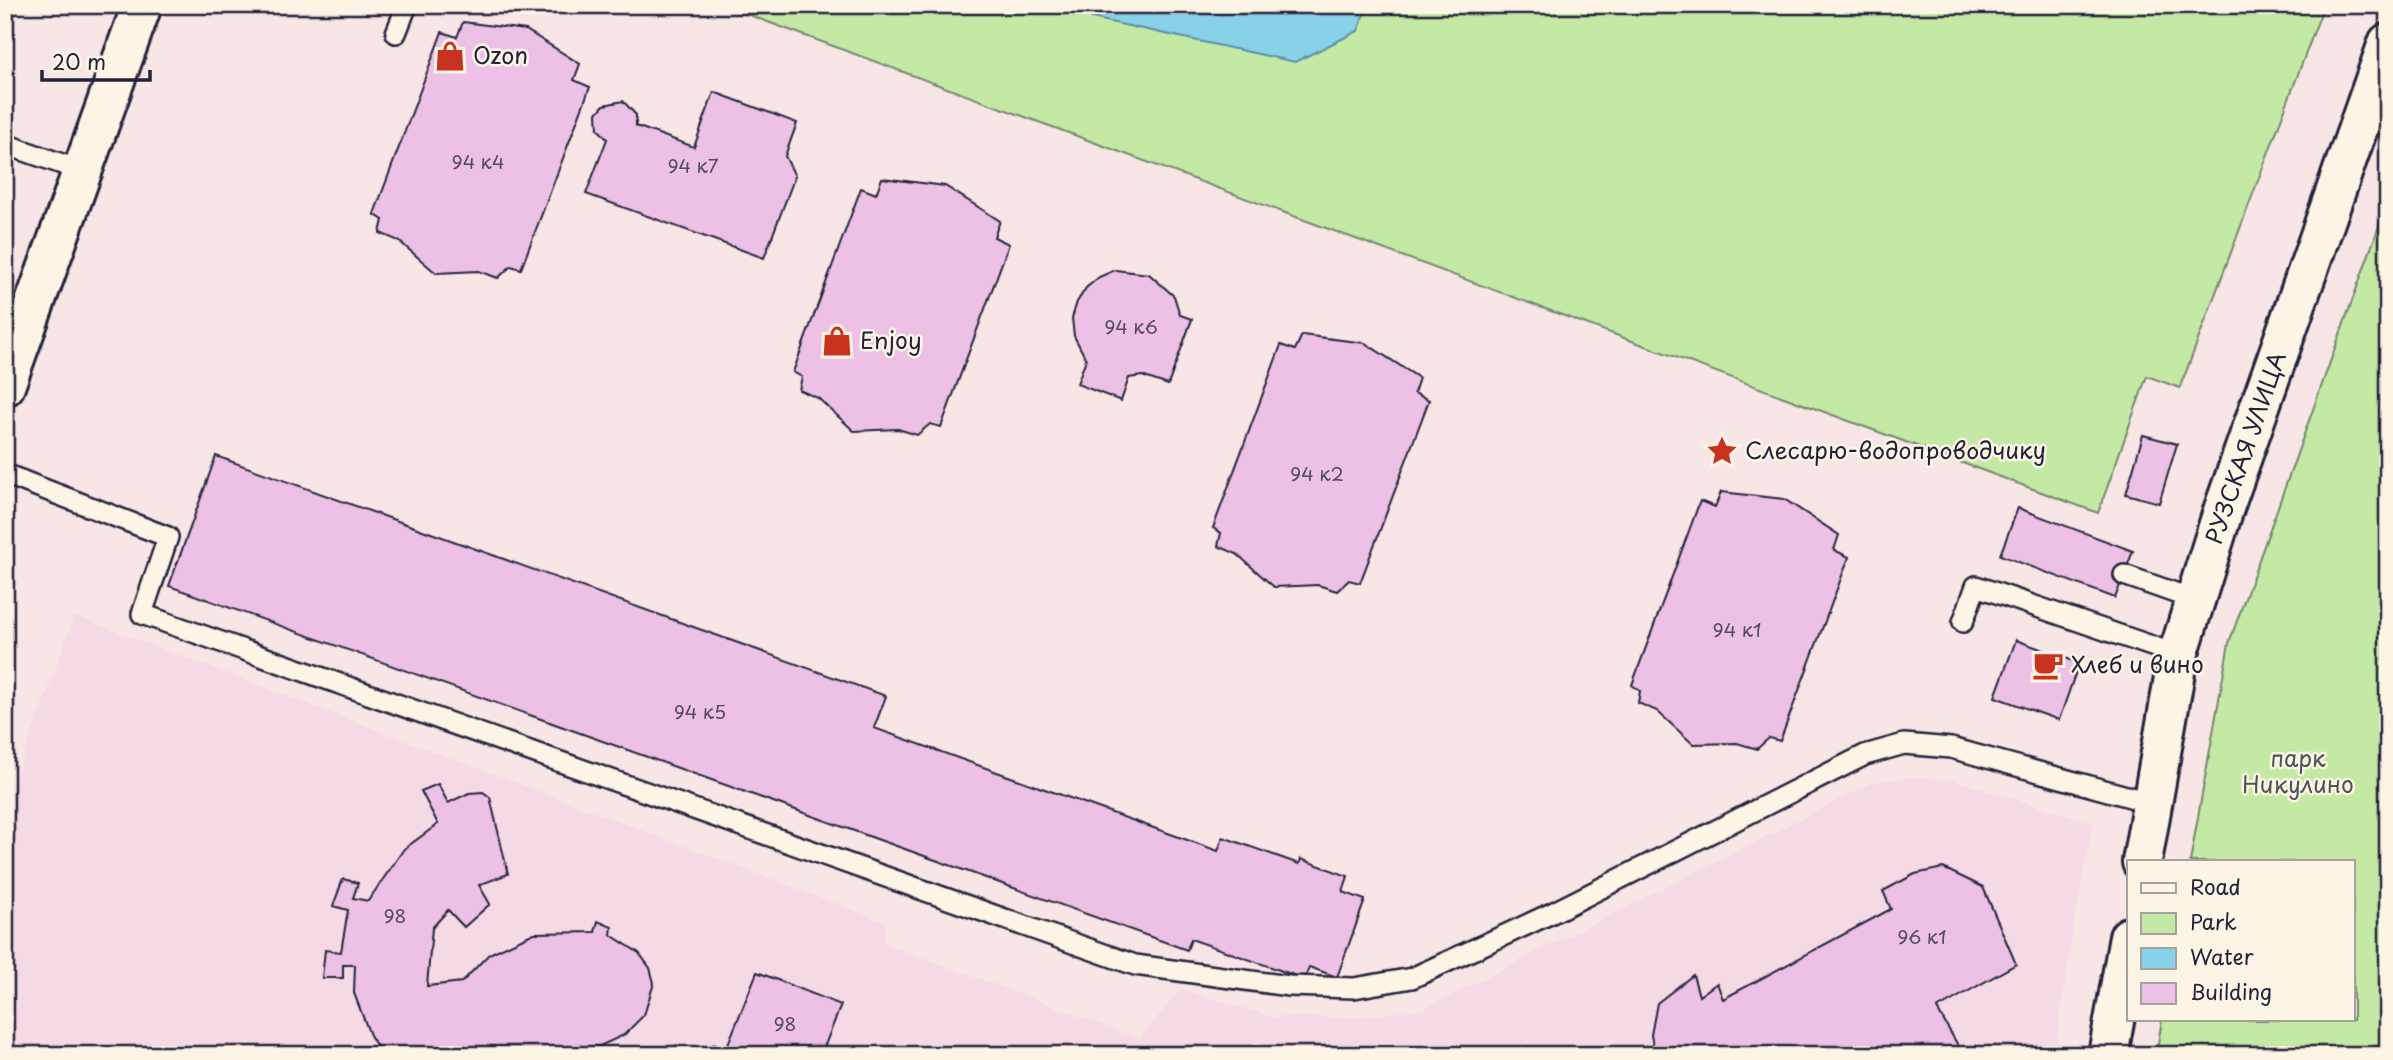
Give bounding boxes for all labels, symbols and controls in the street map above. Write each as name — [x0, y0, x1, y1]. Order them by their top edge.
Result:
place label: Ozon — [473, 37, 528, 72]
scale bar — [42, 38, 150, 82]
shop icon: Ozon — [433, 39, 467, 73]
text: 20 m — [52, 45, 106, 77]
house number: 94 к4 — [452, 147, 504, 175]
house number: 94 к7 — [667, 151, 719, 179]
house number: 94 к6 — [1104, 312, 1158, 340]
place label: Enjoy — [860, 322, 922, 357]
shop icon: Enjoy — [820, 324, 854, 358]
street label: РУЗСКАЯ УЛИЦА — [2195, 347, 2294, 548]
place label: Слесарю-водопроводчику — [1745, 432, 2046, 467]
place icon: Слесарю-водопроводчику — [1705, 434, 1739, 468]
house number: 94 к2 — [1290, 459, 1344, 487]
house number: 94 к1 — [1713, 615, 1761, 643]
place label: Хлеб и вино — [2071, 646, 2204, 681]
cafe icon: Хлеб и вино — [2031, 648, 2065, 682]
house number: 94 к5 — [674, 697, 726, 725]
park label: парк Никулино — [2242, 740, 2354, 801]
legend — [2127, 860, 2354, 1021]
text: Road — [2190, 870, 2241, 902]
house number: 98 — [384, 901, 407, 929]
text: Park — [2190, 905, 2237, 937]
house number: 96 к1 — [1897, 922, 1947, 950]
text: Water — [2190, 940, 2254, 972]
text: Building — [2190, 975, 2272, 1007]
house number: 98 — [774, 1009, 797, 1037]

